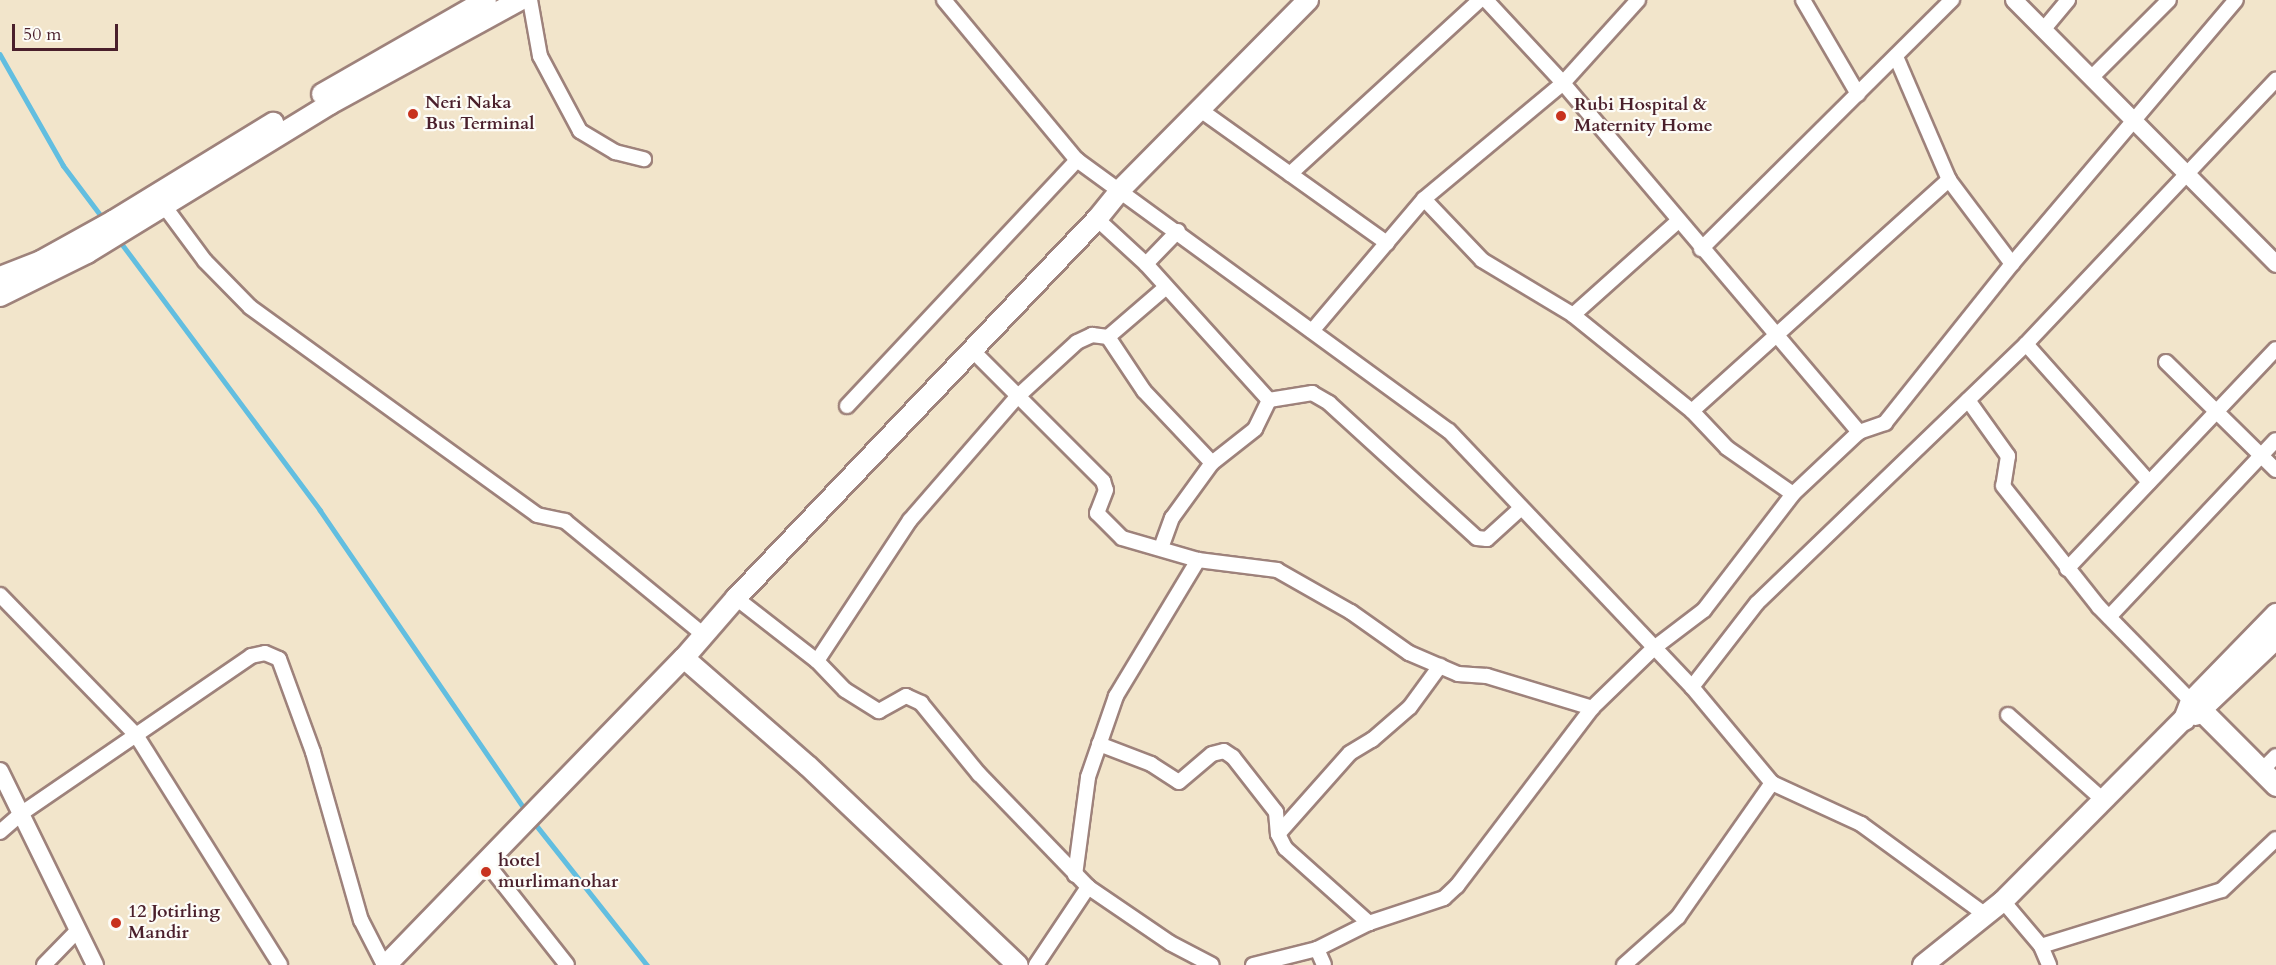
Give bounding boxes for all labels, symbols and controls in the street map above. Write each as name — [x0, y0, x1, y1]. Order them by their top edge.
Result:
scale bar — [15, 12, 122, 50]
text: 50 m — [23, 22, 62, 47]
place label: Neri Naka Bus Terminal — [425, 93, 534, 136]
place label: Rubi Hospital & Maternity Home — [1574, 95, 1713, 138]
marker: Neri Naka Bus Terminal — [406, 107, 420, 121]
marker: Rubi Hospital & Maternity Home — [1552, 107, 1570, 125]
place label: hotel murlimanohar — [498, 851, 618, 894]
marker: hotel murlimanohar — [479, 865, 493, 879]
place label: 12 Jotirling Mandir — [128, 902, 220, 944]
marker: 12 Jotirling Mandir — [109, 916, 123, 930]

